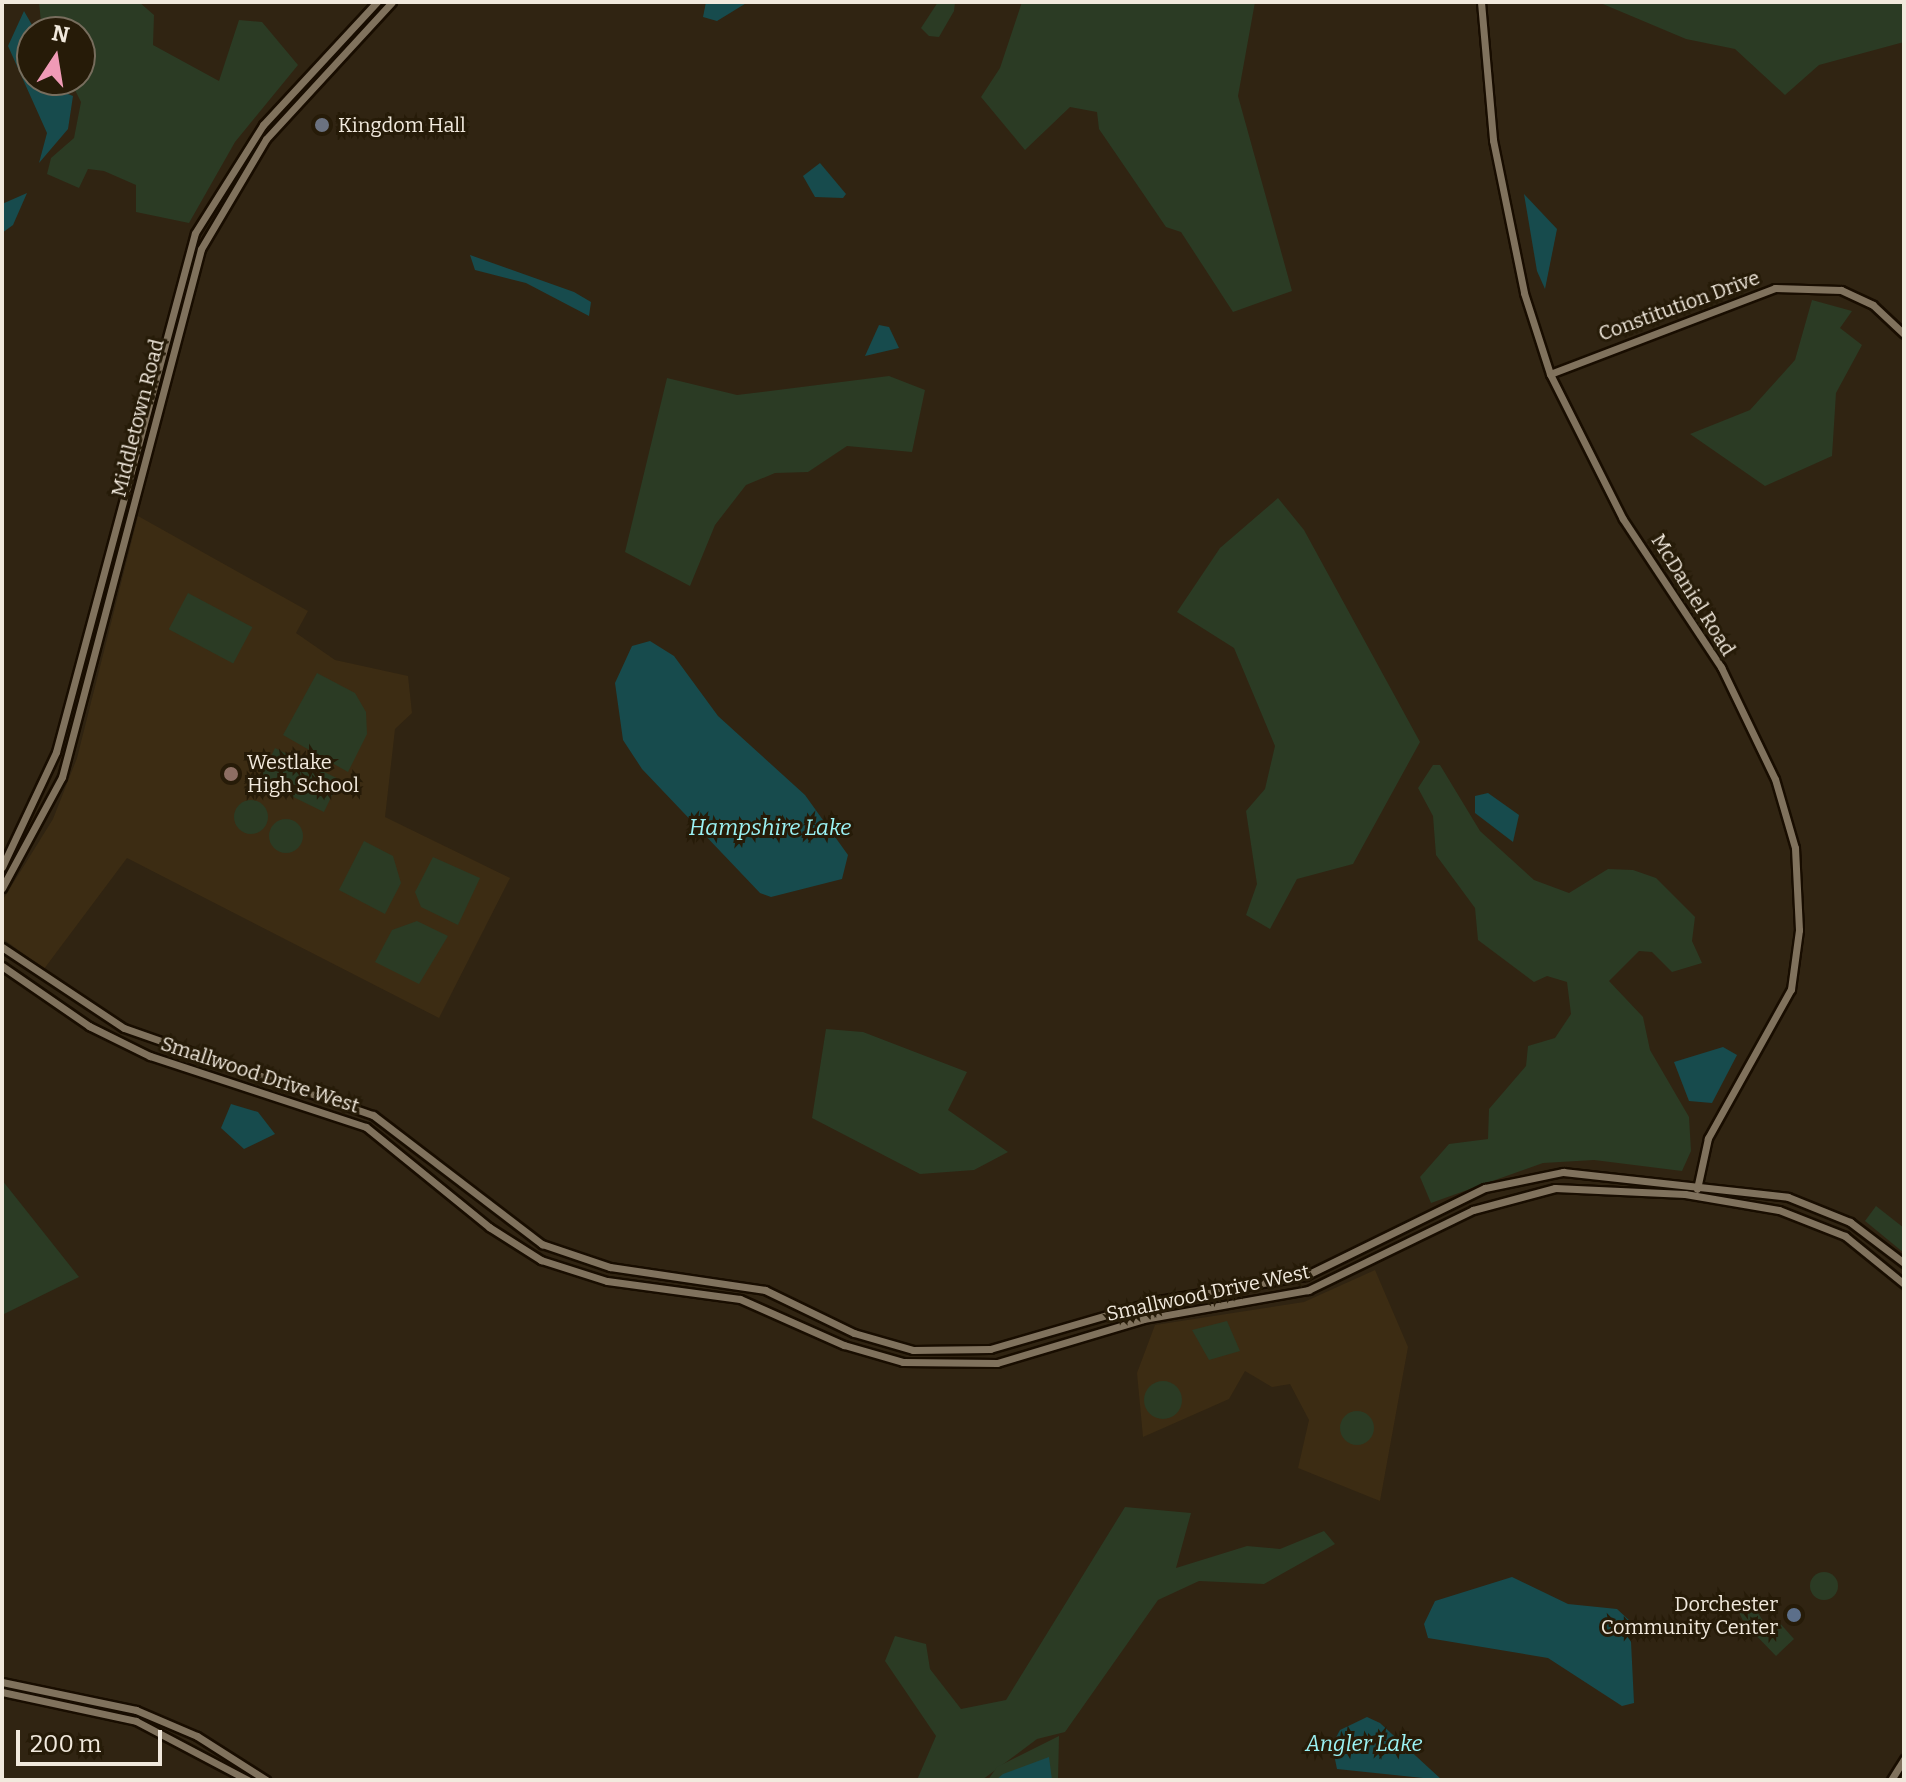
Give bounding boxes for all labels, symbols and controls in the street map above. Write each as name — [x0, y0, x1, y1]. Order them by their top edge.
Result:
north arrow — [16, 16, 96, 96]
text: N — [50, 19, 72, 49]
place label: Kingdom Hall — [338, 113, 466, 137]
marker: Kingdom Hall — [313, 116, 331, 134]
street label: Constitution Drive — [1595, 266, 1763, 346]
street label: Middletown Road — [107, 337, 169, 499]
street label: McDaniel Road — [1646, 530, 1740, 660]
place label: Westlake High School — [247, 750, 359, 797]
marker: Westlake High School — [222, 765, 240, 783]
water label: Hampshire Lake — [689, 815, 851, 841]
street label: Smallwood Drive West — [158, 1032, 362, 1118]
street label: Smallwood Drive West — [1104, 1260, 1312, 1326]
place label: Dorchester Community Center — [1601, 1592, 1778, 1639]
marker: Dorchester Community Center — [1785, 1606, 1803, 1624]
scale bar — [20, 1714, 166, 1764]
text: 200 m — [30, 1730, 102, 1758]
water label: Angler Lake — [1306, 1731, 1422, 1757]

